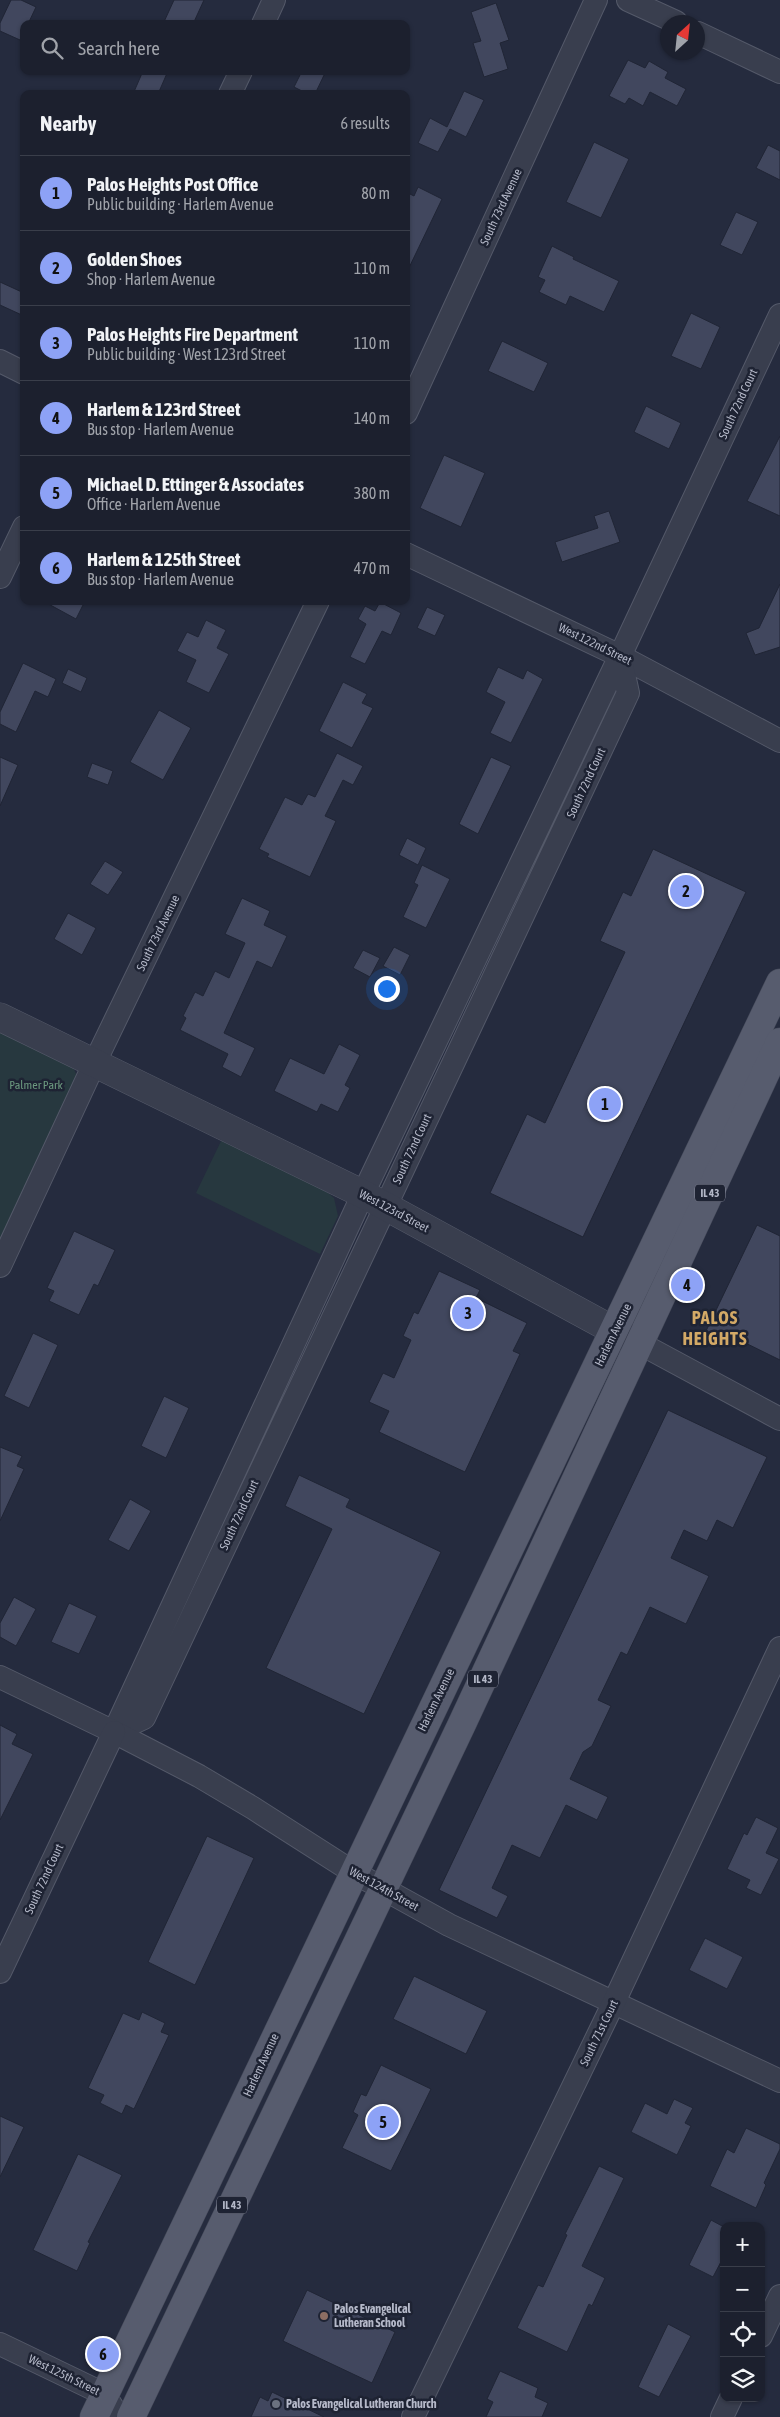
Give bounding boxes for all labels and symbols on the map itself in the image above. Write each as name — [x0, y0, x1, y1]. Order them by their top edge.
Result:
north arrow — [660, 15, 705, 60]
street label: South 73rd Avenue — [477, 167, 525, 247]
street label: South 72nd Court — [716, 366, 761, 441]
street label: West 122nd Street — [556, 620, 634, 668]
street label: South 72nd Court — [564, 745, 609, 820]
pin: 2 — [670, 872, 702, 910]
street label: South 73rd Avenue — [134, 893, 182, 973]
your location — [374, 976, 400, 1002]
park label: Palmer Park — [9, 1078, 64, 1092]
pin: 1 — [589, 1085, 621, 1123]
street label: South 72nd Court — [390, 1111, 435, 1186]
road number: IL 43 — [695, 1184, 725, 1202]
street label: West 123rd Street — [357, 1187, 432, 1236]
pin: 4 — [671, 1266, 703, 1304]
pin: 3 — [452, 1294, 484, 1332]
street label: Harlem Avenue — [592, 1301, 634, 1369]
district label: PALOS HEIGHTS — [682, 1307, 748, 1349]
street label: South 72nd Court — [217, 1477, 262, 1552]
street label: Harlem Avenue — [415, 1666, 457, 1734]
road number: IL 43 — [468, 1670, 498, 1688]
street label: South 72nd Court — [22, 1841, 67, 1916]
street label: West 124th Street — [347, 1864, 422, 1914]
street label: South 71st Court — [577, 1997, 621, 2068]
street label: Harlem Avenue — [240, 2031, 282, 2099]
pin: 5 — [367, 2103, 399, 2141]
road number: IL 43 — [217, 2196, 247, 2214]
place label: Palos Evangelical Lutheran School — [334, 2302, 411, 2330]
marker: Palos Evangelical Lutheran School — [318, 2310, 330, 2322]
pin: 6 — [87, 2335, 119, 2373]
street label: West 125th Street — [26, 2352, 102, 2398]
place label: Palos Evangelical Lutheran Church — [286, 2397, 437, 2411]
marker: Palos Evangelical Lutheran Church — [270, 2398, 282, 2410]

